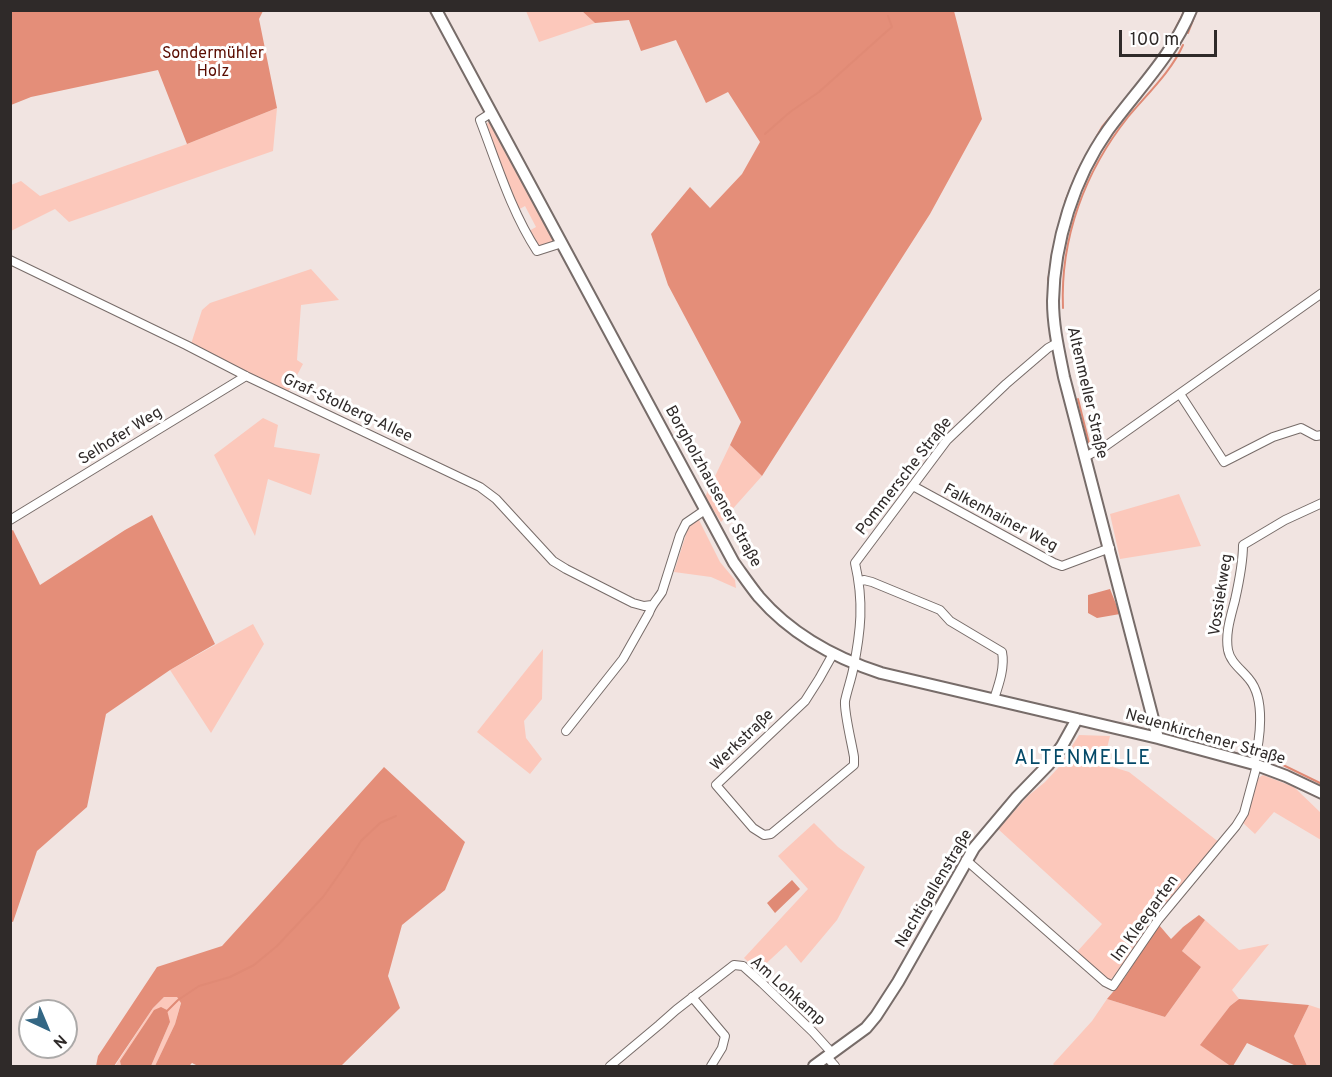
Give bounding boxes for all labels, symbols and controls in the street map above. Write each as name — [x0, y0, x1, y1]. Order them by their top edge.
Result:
scale bar — [1122, 18, 1220, 56]
text: 100 m — [1130, 29, 1179, 52]
park label: Sondermühler Holz — [162, 45, 264, 83]
street label: Altenmeller Straße — [1061, 325, 1111, 461]
street label: Graf-Stolberg-Allee — [279, 371, 415, 447]
street label: Borgholzhausener Straße — [659, 403, 765, 571]
street label: Selhofer Weg — [76, 404, 166, 470]
street label: Pommersche Straße — [853, 414, 957, 540]
street label: Falkenhainer Weg — [940, 481, 1060, 557]
street label: Vossiekweg — [1206, 553, 1238, 637]
street label: Werkstraße — [707, 706, 779, 776]
street label: Neuenkirchener Straße — [1123, 706, 1287, 770]
district label: ALTENMELLE — [1014, 748, 1152, 772]
street label: Nachtigallenstraße — [892, 827, 978, 951]
street label: Im Kleegarten — [1108, 872, 1184, 966]
street label: Am Lohkamp — [745, 953, 829, 1031]
north arrow — [18, 999, 78, 1059]
text: N — [48, 1029, 70, 1052]

